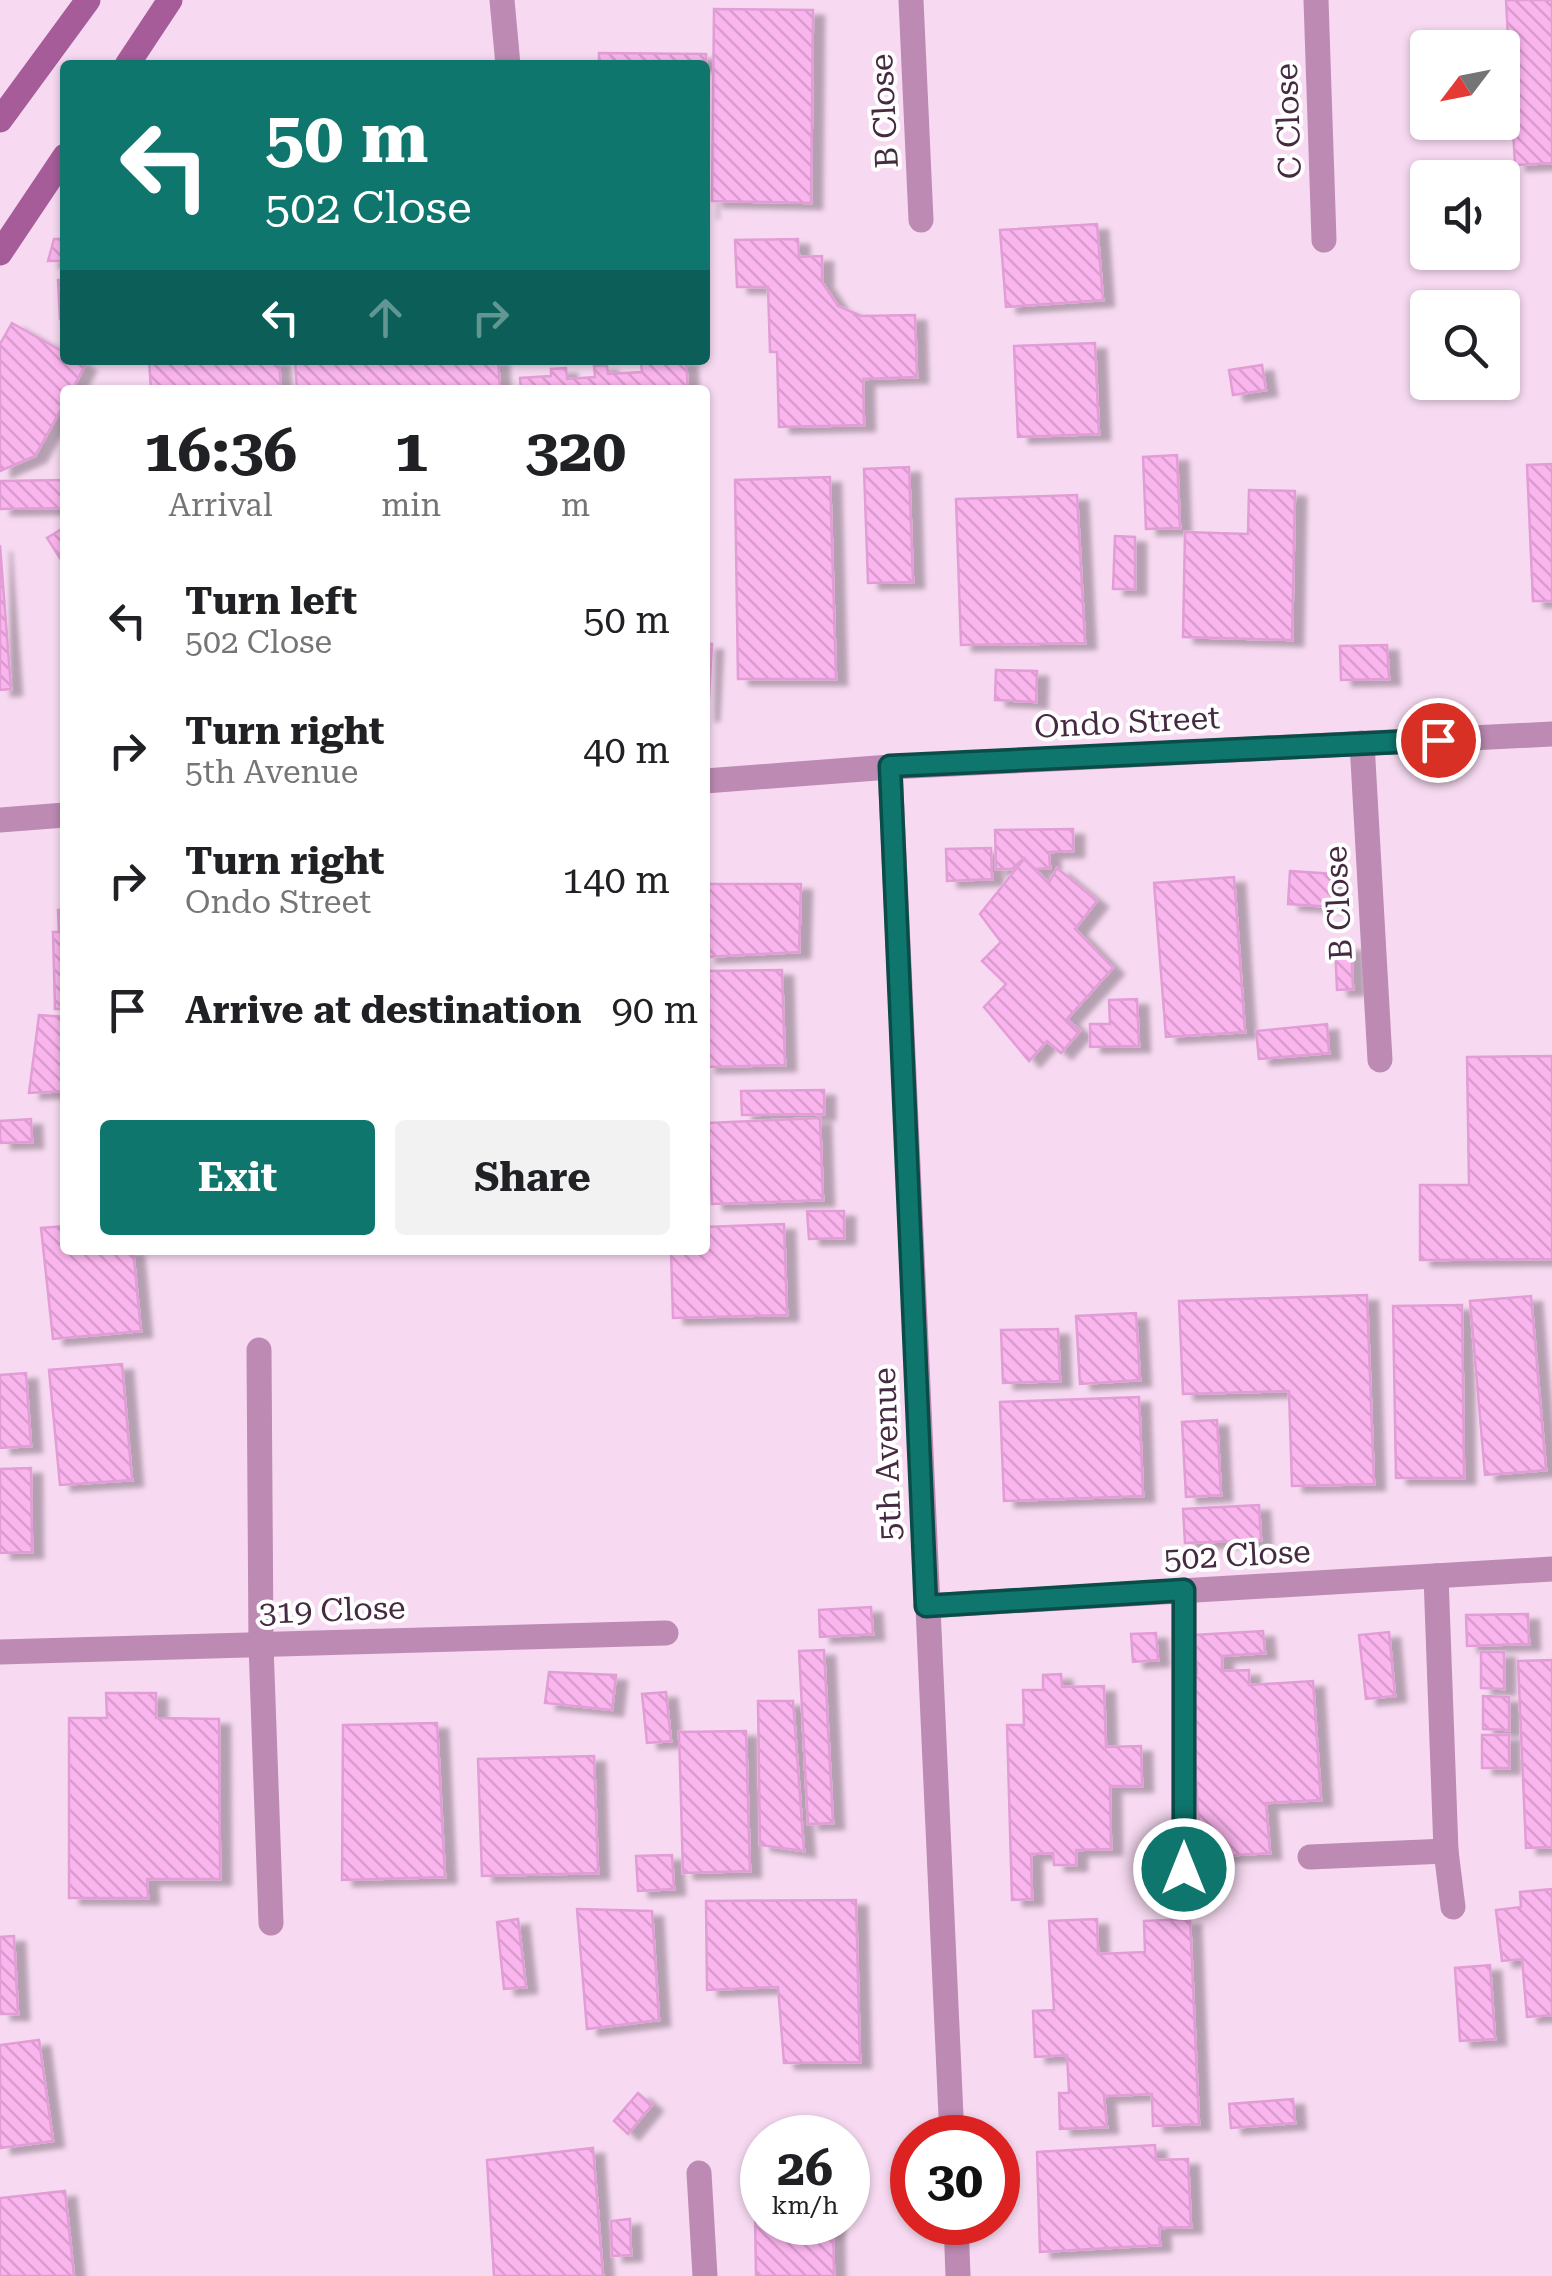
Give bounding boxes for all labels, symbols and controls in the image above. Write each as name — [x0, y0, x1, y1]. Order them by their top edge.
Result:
north arrow — [1410, 30, 1520, 140]
map controls — [1410, 30, 1520, 400]
street label: B Close — [862, 53, 906, 169]
street label: C Close — [1267, 62, 1309, 180]
text: 50 m — [265, 97, 429, 179]
icon: left — [100, 100, 230, 230]
button: sound — [1410, 160, 1520, 270]
text: 502 Close — [265, 181, 472, 234]
icon: left — [253, 290, 308, 345]
icon: ahead — [358, 290, 413, 345]
icon: right — [463, 290, 518, 345]
button: search — [1410, 290, 1520, 400]
text: 16:36 — [144, 415, 297, 486]
text: 1 — [394, 415, 428, 486]
text: 320 — [525, 415, 626, 486]
text: Arrival — [169, 486, 273, 524]
text: min — [381, 486, 441, 524]
text: m — [561, 486, 590, 524]
text: Turn left — [185, 579, 357, 623]
icon: left — [100, 593, 155, 648]
text: 50 m — [583, 598, 670, 642]
text: 502 Close — [185, 623, 332, 661]
street label: Ondo Street — [1033, 698, 1221, 746]
pin — [1396, 698, 1481, 783]
text: Turn right — [185, 709, 384, 753]
icon: arrive — [1411, 713, 1466, 768]
icon: right — [100, 723, 155, 778]
text: 40 m — [583, 728, 670, 772]
text: 5th Avenue — [185, 753, 358, 791]
text: Turn right — [185, 839, 384, 883]
street label: B Close — [1316, 845, 1360, 961]
icon: right — [100, 853, 155, 908]
text: 140 m — [562, 858, 670, 902]
text: Ondo Street — [185, 883, 371, 921]
icon: arrive — [100, 983, 155, 1038]
text: Arrive at destination — [185, 988, 581, 1032]
text: 90 m — [611, 988, 698, 1032]
button: Exit — [100, 1120, 375, 1235]
button: Share — [395, 1120, 670, 1235]
street label: 5th Avenue — [865, 1367, 909, 1541]
street label: 502 Close — [1163, 1532, 1311, 1578]
street label: 319 Close — [258, 1588, 406, 1632]
position arrow — [1132, 1817, 1236, 1921]
speed limit sign: 30 — [890, 2115, 1020, 2245]
text: 26 — [777, 2139, 833, 2197]
text: km/h — [772, 2191, 838, 2220]

